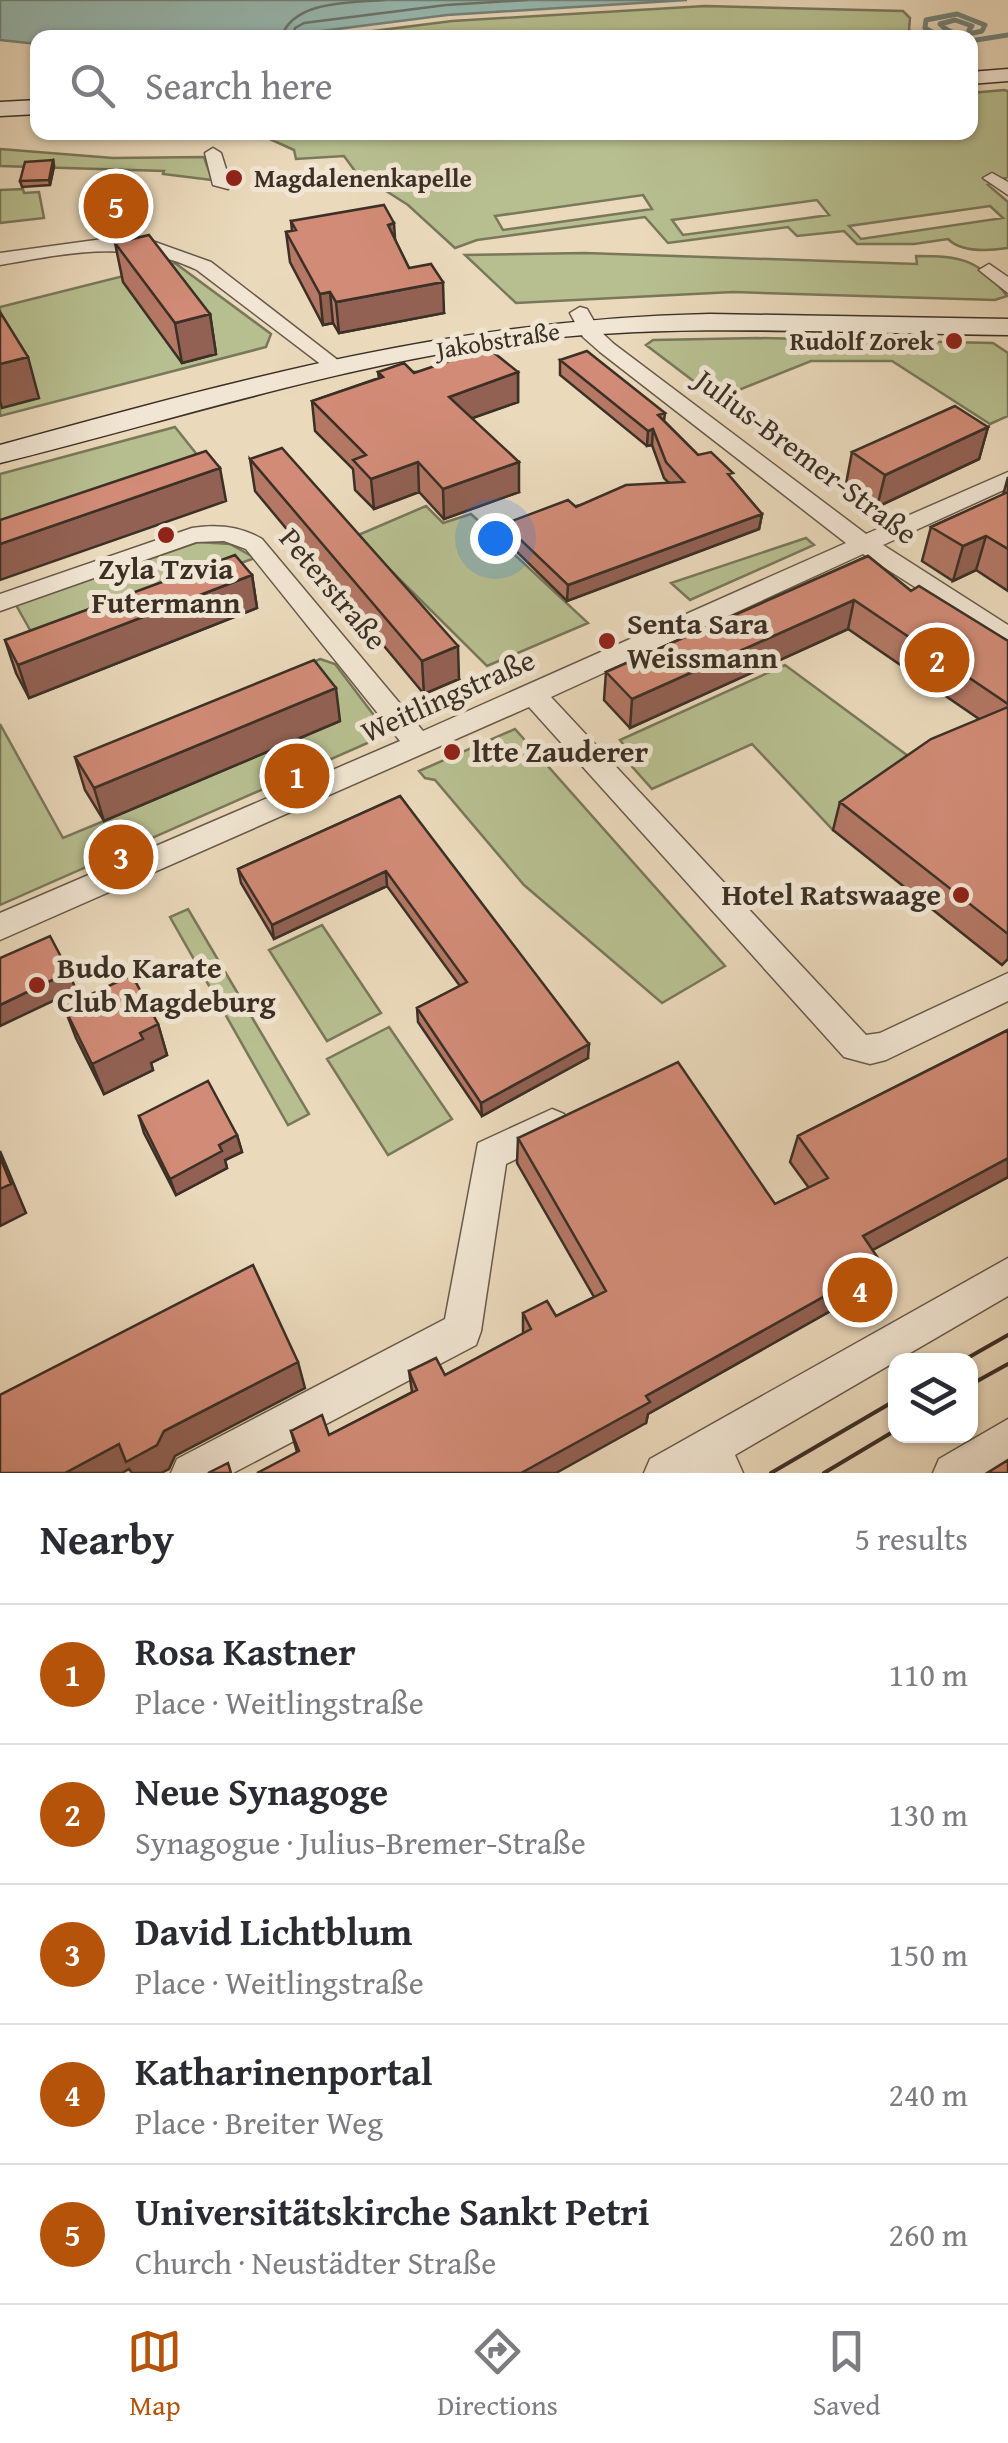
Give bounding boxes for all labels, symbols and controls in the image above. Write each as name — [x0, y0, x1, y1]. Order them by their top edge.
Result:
search box — [30, 30, 978, 140]
text: Search here — [145, 57, 333, 113]
icon: search — [65, 58, 120, 113]
place label: Magdalenenkapelle — [254, 160, 472, 196]
marker: Magdalenenkapelle — [223, 167, 245, 189]
pin: 5 — [84, 168, 148, 244]
street label: Jakobstraße — [431, 312, 562, 368]
place label: Rudolf Zorek — [790, 323, 935, 359]
marker: Rudolf Zorek — [943, 330, 965, 352]
street label: Julius-Bremer-Straße — [683, 355, 927, 555]
your location — [470, 513, 521, 564]
street label: Peterstraße — [269, 518, 398, 659]
marker: Zyla Tzvia Futermann — [155, 524, 177, 546]
place label: Zyla Tzvia Futermann — [91, 546, 241, 624]
place label: Senta Sara Weissmann — [627, 601, 778, 679]
pin: 2 — [904, 622, 970, 698]
marker: Senta Sara Weissmann — [596, 630, 618, 652]
street label: Weitlingstraße — [353, 637, 542, 753]
place label: ltte Zauderer — [472, 729, 649, 773]
pin: 1 — [264, 738, 330, 814]
marker: ltte Zauderer — [441, 741, 463, 763]
pin: 3 — [88, 820, 154, 894]
place label: Hotel Ratswaage — [722, 872, 941, 916]
marker: Hotel Ratswaage — [950, 884, 972, 906]
place label: Budo Karate Club Magdeburg — [57, 945, 276, 1023]
marker: Budo Karate Club Magdeburg — [26, 974, 48, 996]
pin: 4 — [828, 1252, 892, 1328]
map controls — [888, 1353, 978, 1443]
button: layers — [888, 1353, 978, 1443]
text: Nearby — [40, 1508, 174, 1569]
text: 5 results — [855, 1515, 968, 1562]
text: Rosa Kastner — [135, 1623, 356, 1679]
text: 1 — [64, 1651, 81, 1698]
text: 110 m — [889, 1651, 968, 1698]
text: Place · Weitlingstraße — [135, 1679, 424, 1726]
text: Neue Synagoge — [135, 1763, 388, 1819]
text: 2 — [64, 1791, 81, 1838]
text: 130 m — [889, 1791, 968, 1838]
text: Synagogue · Julius-Bremer-Straße — [135, 1819, 586, 1866]
text: David Lichtblum — [135, 1903, 412, 1959]
text: 3 — [64, 1931, 81, 1978]
text: 150 m — [889, 1931, 968, 1978]
text: Place · Weitlingstraße — [135, 1959, 424, 2006]
text: Katharinenportal — [135, 2043, 433, 2099]
text: 4 — [64, 2071, 81, 2118]
text: 240 m — [889, 2071, 968, 2118]
text: Place · Breiter Weg — [135, 2099, 383, 2146]
text: Universitätskirche Sankt Petri — [135, 2183, 650, 2239]
text: 5 — [64, 2211, 81, 2258]
text: 260 m — [889, 2211, 968, 2258]
text: Church · Neustädter Straße — [135, 2239, 496, 2286]
tab: Map — [127, 2324, 182, 2425]
tab: Directions — [437, 2324, 558, 2425]
tab: Saved — [813, 2324, 881, 2425]

